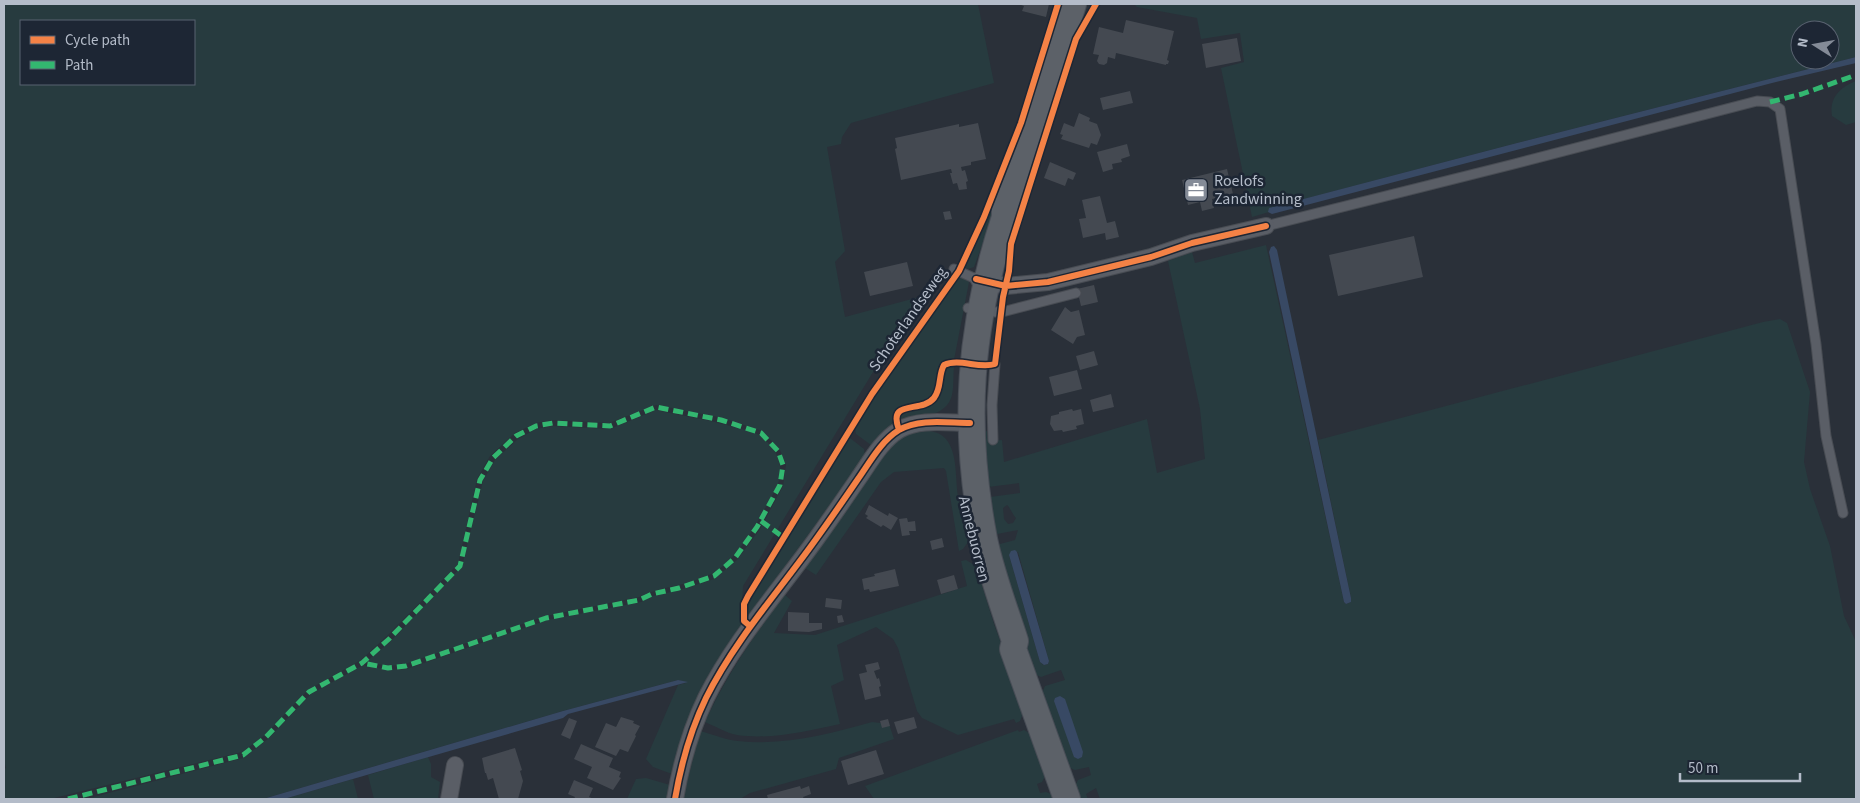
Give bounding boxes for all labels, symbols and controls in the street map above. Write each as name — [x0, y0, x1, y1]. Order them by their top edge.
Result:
legend — [20, 20, 195, 85]
north arrow — [1790, 20, 1840, 70]
text: Cycle path — [65, 30, 130, 51]
text: N — [1793, 36, 1814, 49]
text: Path — [65, 55, 93, 76]
place label: Roelofs Zandwinning — [1214, 170, 1302, 210]
office icon: Roelofs Zandwinning — [1183, 177, 1209, 203]
street label: Schoterlandseweg — [864, 262, 952, 376]
street label: Annebuorren — [953, 494, 995, 584]
scale bar — [1680, 750, 1800, 782]
text: 50 m — [1688, 758, 1718, 779]

